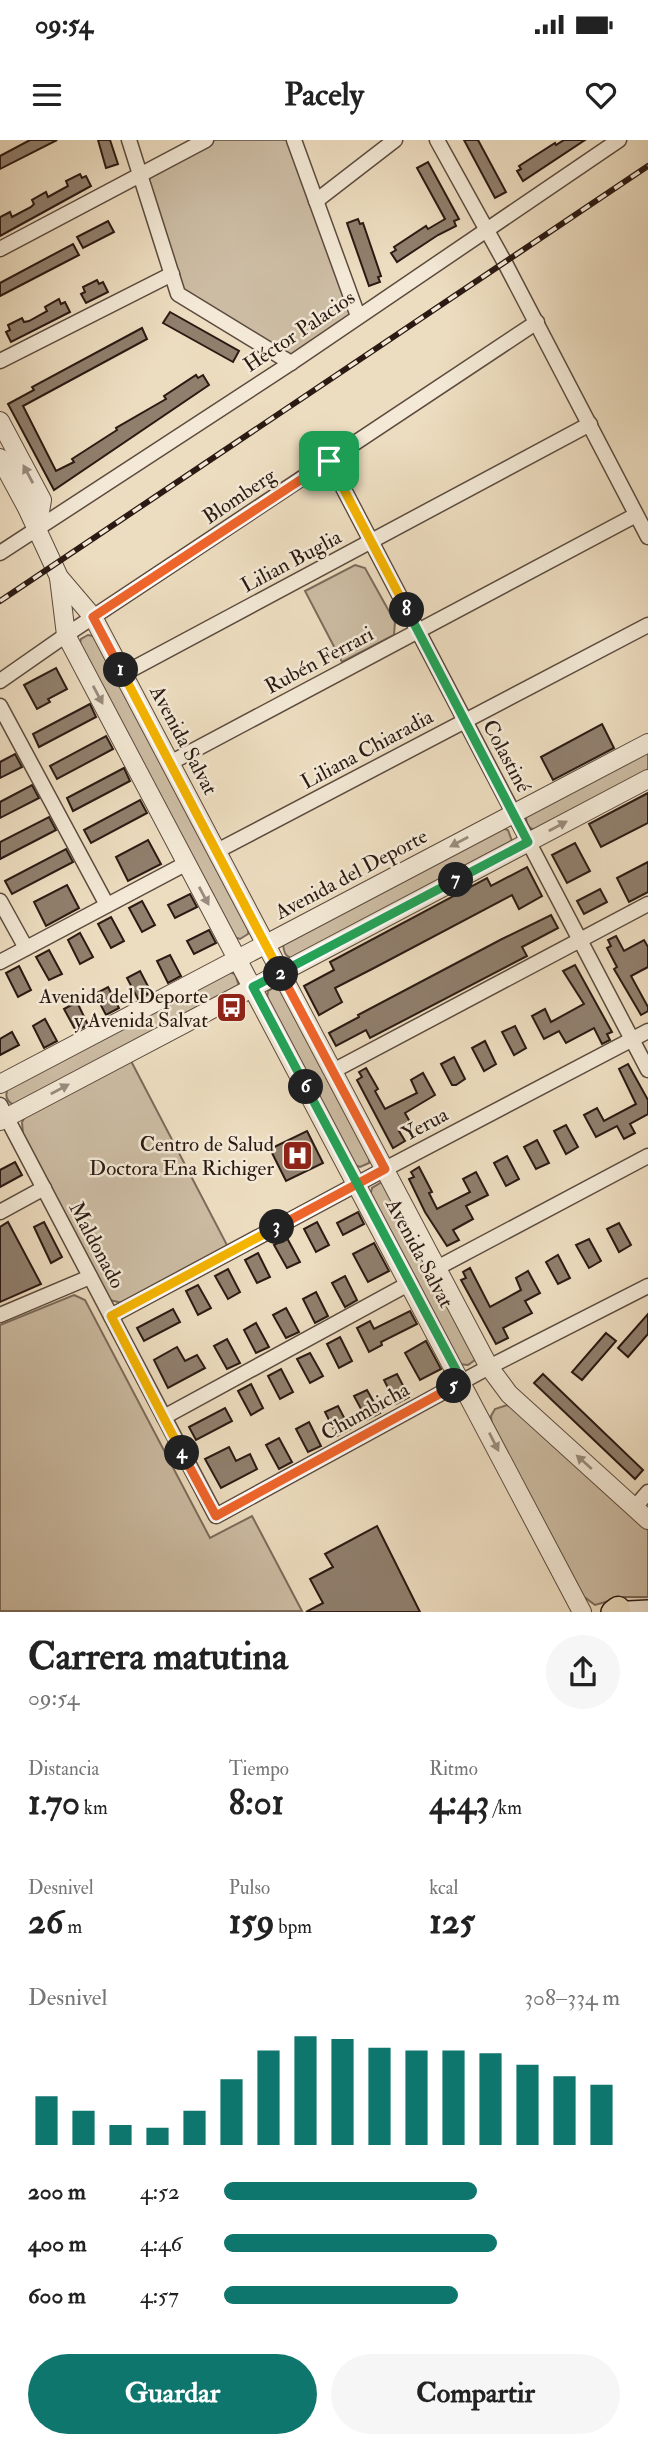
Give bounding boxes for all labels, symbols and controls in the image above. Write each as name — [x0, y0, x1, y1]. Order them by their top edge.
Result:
text: 09:54 — [35, 9, 93, 41]
text: Pacely — [284, 75, 364, 115]
icon: menu — [28, 76, 66, 114]
icon: heart — [582, 76, 620, 114]
street label: Héctor Palacios — [238, 284, 360, 379]
pin — [299, 431, 359, 491]
icon: arrive — [310, 442, 348, 480]
street label: Blomberg — [198, 462, 282, 531]
one-way arrow — [22, 464, 34, 483]
street label: Lilian Buglia — [236, 523, 347, 599]
pin: 8 — [390, 592, 424, 628]
text: 8 — [402, 597, 411, 621]
street label: Rubén Ferrari — [260, 620, 378, 700]
pin: 1 — [104, 652, 138, 688]
text: 1 — [117, 657, 124, 681]
street label: Avenida Salvat — [143, 680, 224, 800]
one-way arrow — [92, 686, 104, 705]
street label: Liliana Chiaradia — [296, 703, 438, 796]
street label: Colastiné — [476, 715, 537, 797]
one-way arrow — [548, 820, 568, 832]
street label: Avenida del Deporte — [269, 823, 432, 927]
one-way arrow — [449, 837, 469, 848]
pin: 7 — [438, 862, 474, 898]
text: 7 — [451, 867, 460, 891]
one-way arrow — [198, 887, 210, 907]
pin: 2 — [264, 956, 298, 992]
text: 2 — [276, 961, 285, 985]
place label: Avenida del Deporte y Avenida Salvat — [38, 983, 208, 1034]
bus stop icon: Avenida del Deporte y Avenida Salvat — [214, 991, 248, 1025]
pin: 6 — [288, 1070, 324, 1104]
text: 6 — [301, 1074, 310, 1098]
one-way arrow — [51, 1083, 70, 1095]
street label: Yerua — [397, 1101, 453, 1148]
place label: Centro de Salud Doctora Ena Richiger — [89, 1131, 275, 1182]
hospital icon: Centro de Salud Doctora Ena Richiger — [280, 1139, 314, 1173]
street label: Avenida Salvat — [379, 1193, 460, 1313]
street label: Maldonado — [62, 1197, 131, 1293]
pin: 3 — [260, 1210, 294, 1244]
text: 3 — [273, 1214, 280, 1238]
pin: 5 — [436, 1368, 472, 1404]
text: 5 — [449, 1373, 458, 1397]
street label: Chumbicha — [316, 1376, 415, 1447]
one-way arrow — [488, 1432, 499, 1452]
pin: 4 — [164, 1436, 200, 1470]
text: 4 — [176, 1440, 187, 1464]
one-way arrow — [575, 1454, 593, 1470]
text: Carrera matutina — [28, 1633, 288, 1681]
button: share — [546, 1635, 620, 1709]
text: 09:54 — [28, 1683, 79, 1712]
text: Distancia — [28, 1757, 99, 1781]
text: Tiempo — [229, 1757, 289, 1781]
text: Ritmo — [429, 1757, 478, 1781]
text: 1.70 — [28, 1781, 80, 1825]
text: 8:01 — [229, 1781, 284, 1825]
text: 4:43 — [429, 1781, 489, 1825]
text: km — [80, 1796, 108, 1820]
text: /km — [489, 1796, 522, 1820]
text: Desnivel — [28, 1876, 94, 1900]
text: Pulso — [229, 1876, 270, 1900]
text: kcal — [429, 1876, 458, 1900]
text: 26 — [28, 1900, 63, 1944]
text: 159 — [229, 1900, 274, 1944]
text: 125 — [429, 1900, 475, 1944]
text: m — [63, 1915, 82, 1939]
text: bpm — [274, 1915, 312, 1939]
text: Desnivel — [28, 1983, 107, 2012]
text: 308–334 m — [524, 1983, 620, 2012]
text: 200 m — [28, 2177, 86, 2206]
text: 4:52 — [140, 2177, 180, 2206]
text: 400 m — [28, 2229, 87, 2258]
text: 4:46 — [140, 2229, 182, 2258]
text: 600 m — [28, 2281, 86, 2310]
text: 4:57 — [140, 2281, 179, 2310]
button: Guardar — [28, 2354, 317, 2434]
button: Compartir — [331, 2354, 620, 2434]

